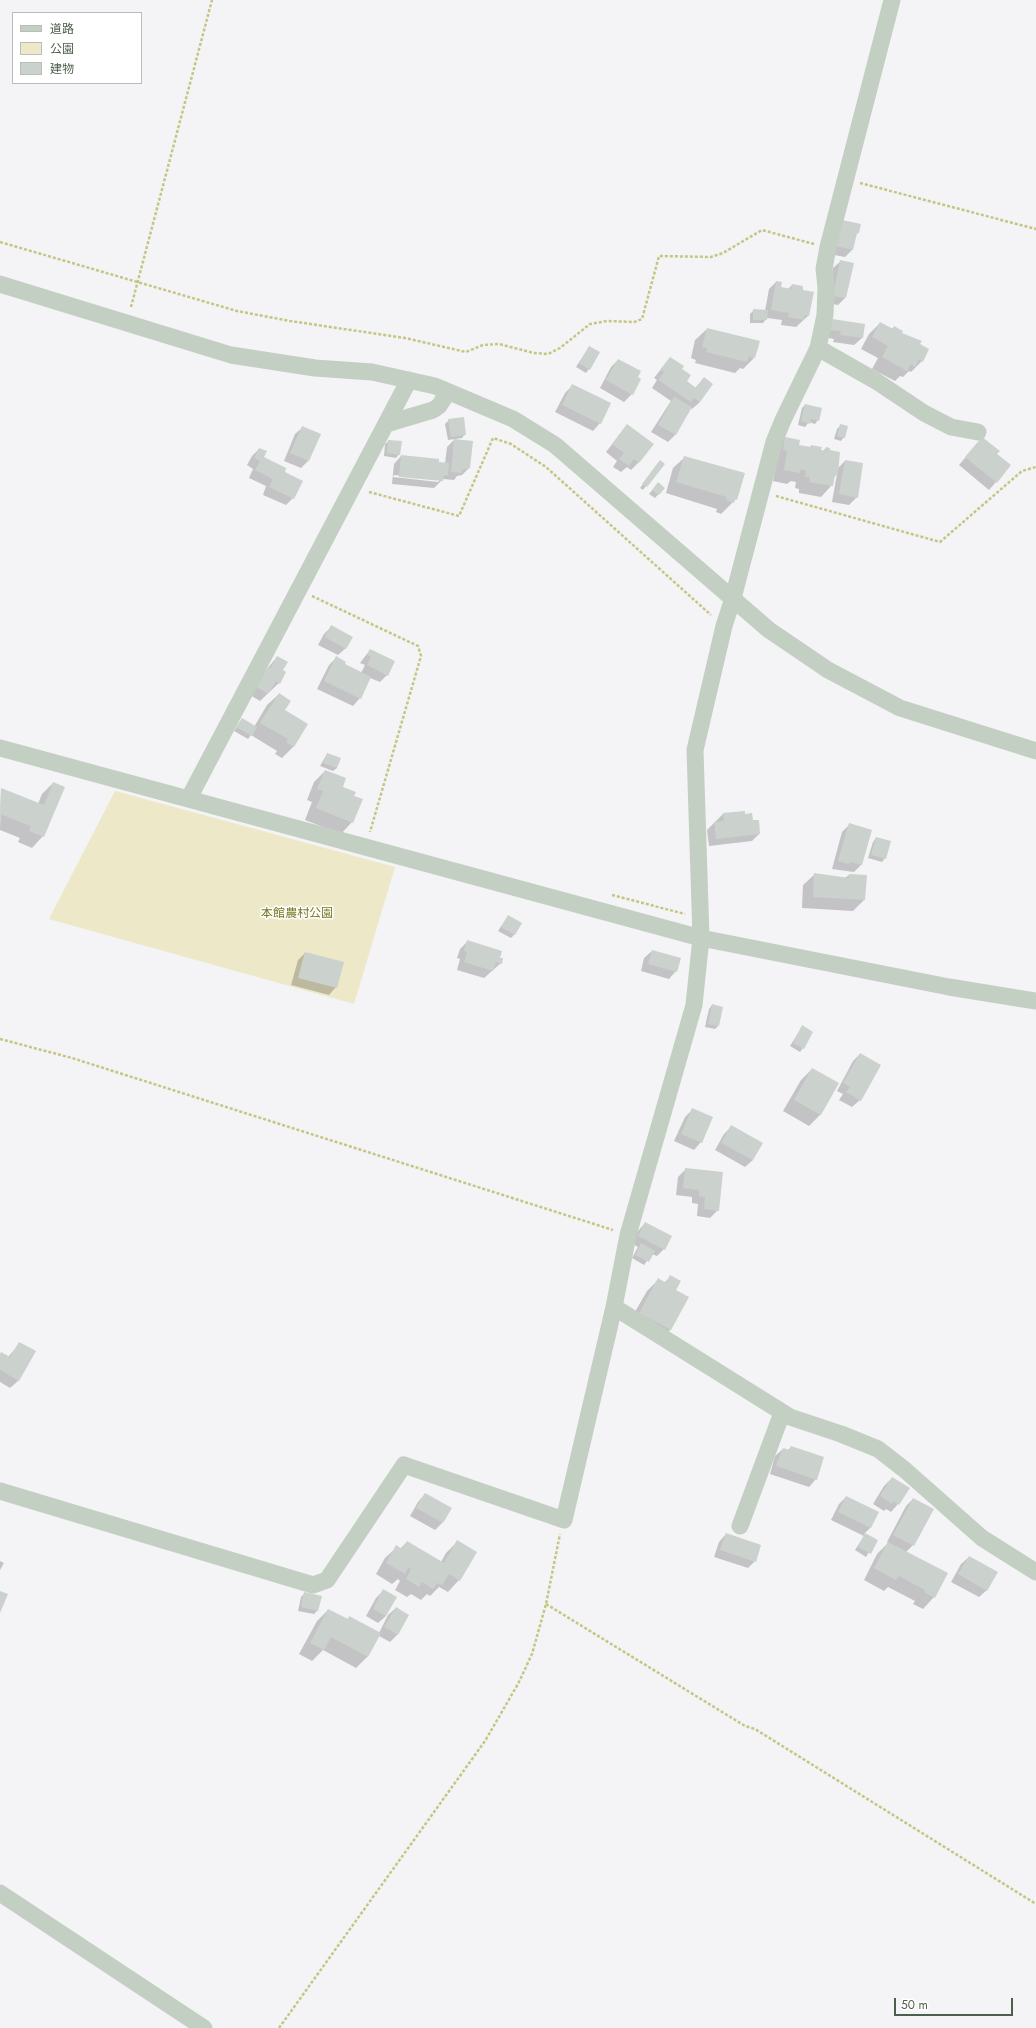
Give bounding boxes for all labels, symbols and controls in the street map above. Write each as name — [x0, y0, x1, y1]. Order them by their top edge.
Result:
legend — [12, 12, 142, 84]
text: 道路 — [50, 20, 74, 38]
text: 公園 — [50, 40, 74, 58]
text: 建物 — [50, 60, 74, 78]
park label: 本館農村公園 — [261, 907, 333, 921]
scale bar — [896, 1990, 1015, 2016]
text: 50 m — [901, 1996, 928, 2014]

